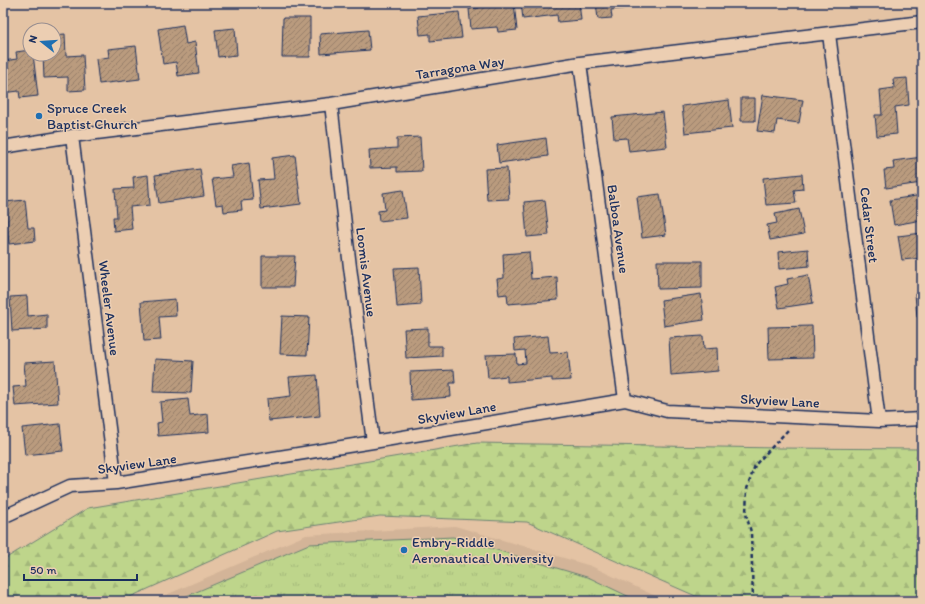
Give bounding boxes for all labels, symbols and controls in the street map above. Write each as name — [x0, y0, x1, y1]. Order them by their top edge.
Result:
north arrow — [22, 22, 62, 62]
text: N — [26, 34, 40, 45]
street label: Tarragona Way — [414, 53, 506, 83]
place label: Spruce Creek Baptist Church — [47, 100, 138, 133]
marker: Spruce Creek Baptist Church — [34, 111, 44, 121]
street label: Balboa Avenue — [603, 183, 633, 275]
street label: Cedar Street — [856, 186, 882, 264]
street label: Loomis Avenue — [352, 226, 380, 318]
street label: Wheeler Avenue — [95, 259, 123, 357]
street label: Skyview Lane — [740, 390, 820, 412]
street label: Skyview Lane — [416, 398, 498, 428]
street label: Skyview Lane — [96, 450, 178, 478]
place label: Embry-Riddle Aeronautical University — [412, 534, 554, 567]
marker: Embry-Riddle Aeronautical University — [399, 545, 409, 555]
scale bar — [24, 556, 137, 582]
text: 50 m — [30, 563, 56, 577]

